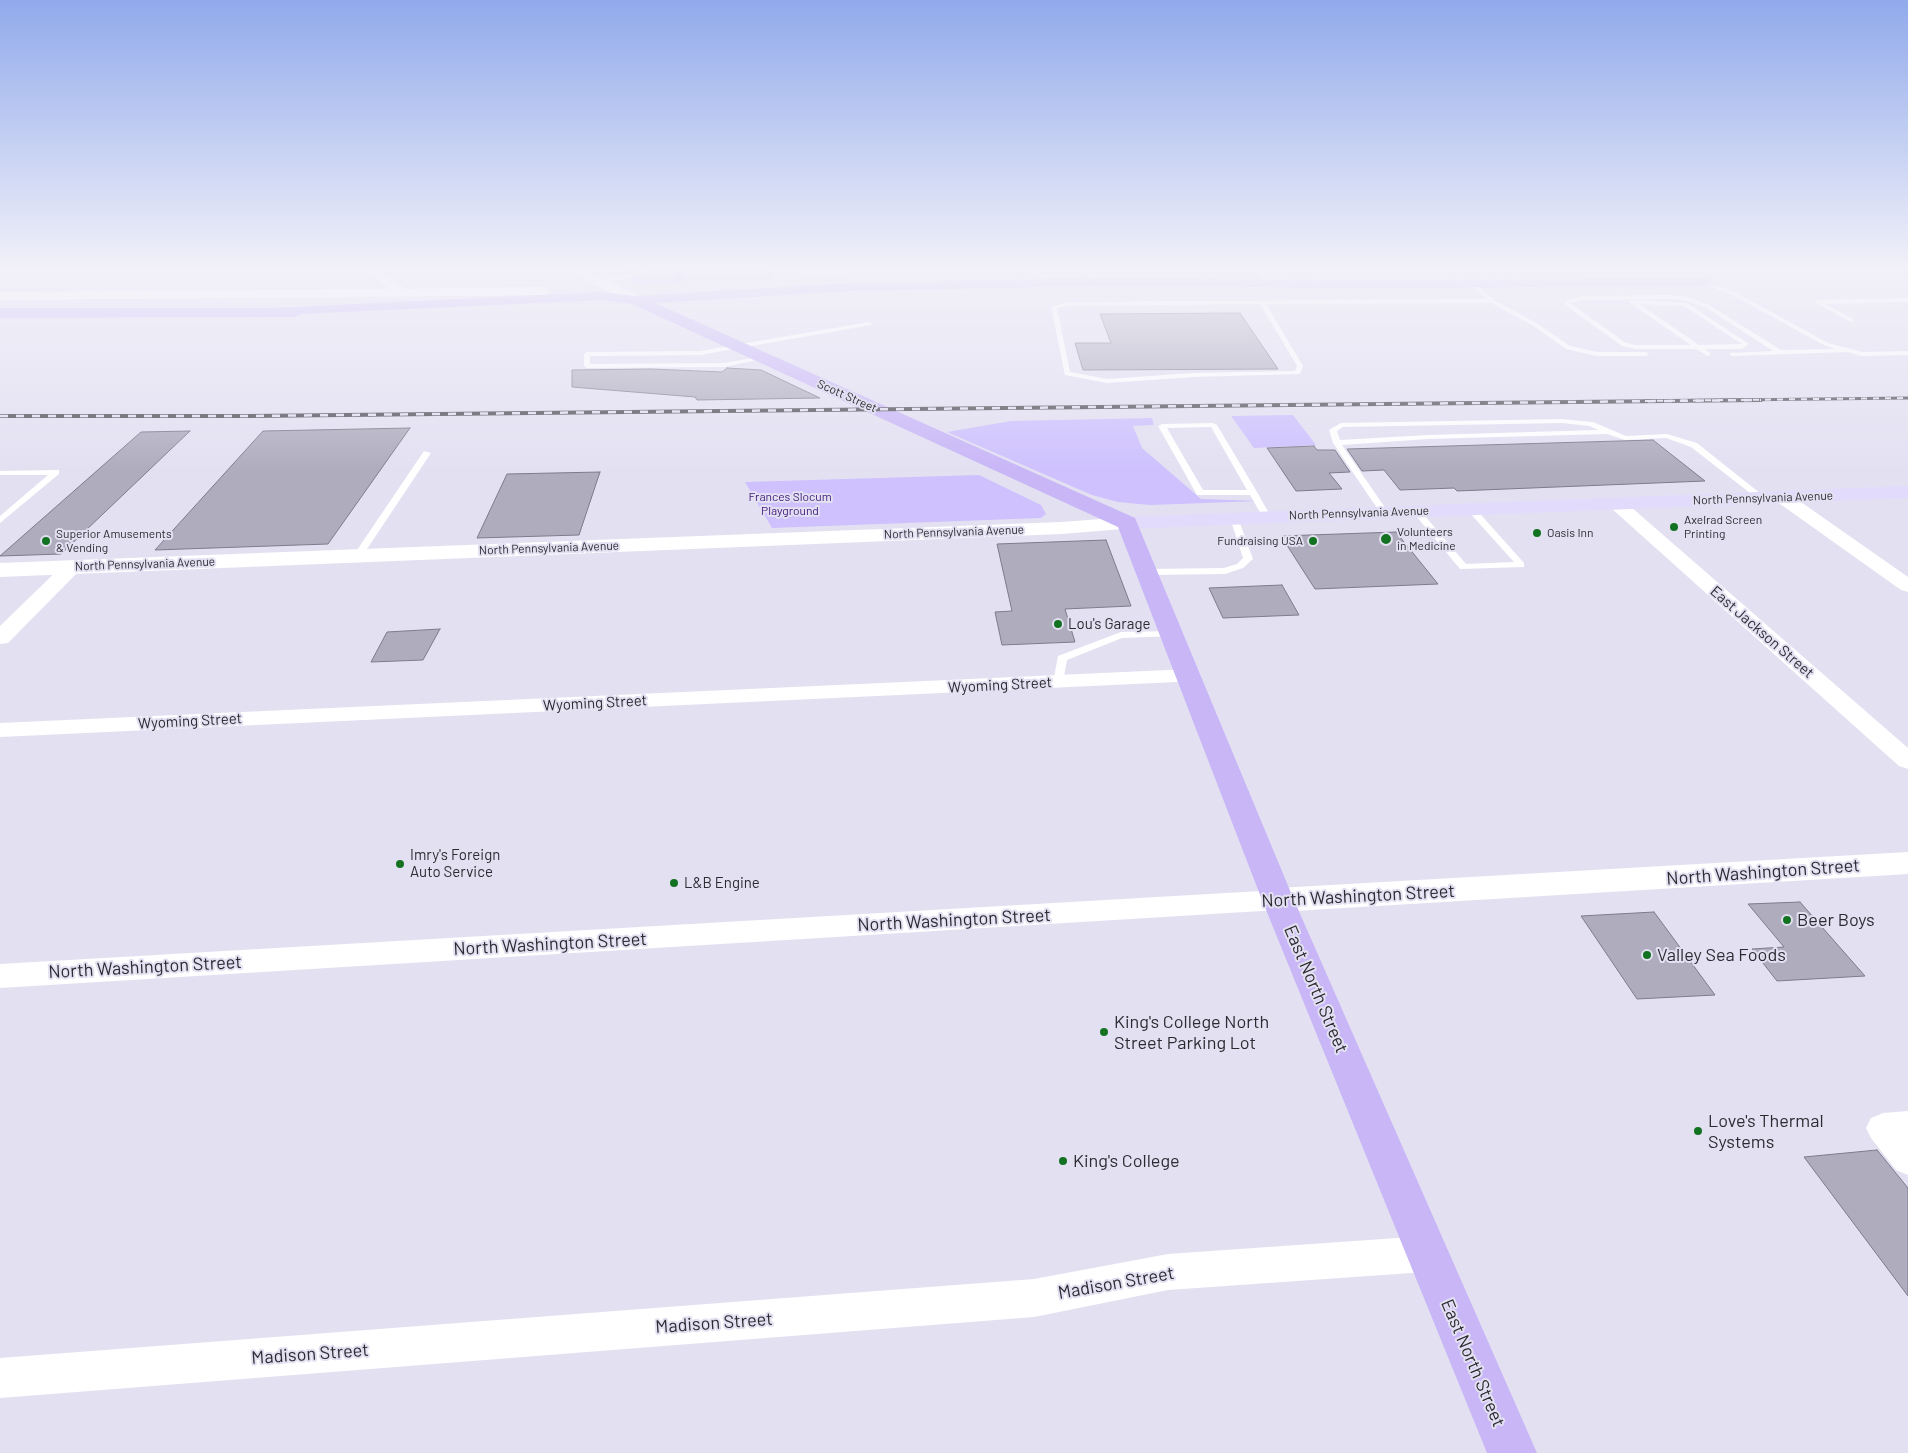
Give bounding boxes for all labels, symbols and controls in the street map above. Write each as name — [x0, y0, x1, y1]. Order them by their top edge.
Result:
street label: Scott Street — [815, 376, 879, 416]
street label: North Pennsylvania Avenue — [1693, 488, 1833, 508]
park label: Frances Slocum Playground — [748, 490, 832, 518]
street label: North Pennsylvania Avenue — [1289, 503, 1429, 523]
place label: Axelrad Screen Printing — [1684, 513, 1762, 541]
marker: Axelrad Screen Printing — [1668, 521, 1680, 533]
street label: North Pennsylvania Avenue — [884, 522, 1024, 542]
place label: Volunteers in Medicine — [1397, 525, 1456, 553]
place label: Oasis Inn — [1547, 526, 1594, 540]
place label: Superior Amusements & Vending — [56, 527, 172, 555]
marker: Oasis Inn — [1531, 527, 1543, 539]
marker: Volunteers in Medicine — [1379, 532, 1393, 546]
place label: Fundraising USA — [1217, 534, 1303, 548]
marker: Superior Amusements & Vending — [40, 535, 52, 547]
marker: Fundraising USA — [1307, 535, 1319, 547]
street label: North Pennsylvania Avenue — [479, 538, 619, 558]
street label: North Pennsylvania Avenue — [75, 554, 215, 574]
street label: East Jackson Street — [1707, 582, 1817, 682]
place label: Lou's Garage — [1068, 615, 1150, 633]
marker: Lou's Garage — [1052, 618, 1064, 630]
street label: Wyoming Street — [948, 673, 1052, 697]
street label: Wyoming Street — [543, 691, 647, 715]
street label: Wyoming Street — [138, 709, 242, 733]
place label: Imry's Foreign Auto Service — [410, 846, 500, 881]
street label: North Washington Street — [1666, 854, 1860, 890]
marker: Imry's Foreign Auto Service — [394, 858, 406, 870]
place label: L&B Engine — [684, 874, 760, 892]
marker: L&B Engine — [668, 877, 680, 889]
street label: North Washington Street — [1261, 880, 1455, 912]
street label: North Washington Street — [857, 904, 1051, 936]
place label: Beer Boys — [1797, 909, 1875, 931]
marker: Beer Boys — [1781, 914, 1793, 926]
street label: East North Street — [1279, 922, 1353, 1056]
street label: North Washington Street — [453, 928, 647, 960]
place label: Valley Sea Foods — [1657, 944, 1786, 966]
marker: Valley Sea Foods — [1641, 949, 1653, 961]
street label: North Washington Street — [48, 951, 242, 983]
place label: King's College North Street Parking Lot — [1114, 1011, 1269, 1054]
marker: King's College North Street Parking Lot — [1098, 1026, 1110, 1038]
place label: Love's Thermal Systems — [1708, 1110, 1824, 1152]
marker: Love's Thermal Systems — [1692, 1125, 1704, 1137]
place label: King's College — [1073, 1150, 1180, 1172]
marker: King's College — [1057, 1155, 1069, 1167]
street label: Madison Street — [1056, 1262, 1176, 1304]
street label: East North Street — [1436, 1296, 1510, 1430]
street label: Madison Street — [655, 1308, 773, 1338]
street label: Madison Street — [251, 1339, 369, 1369]

